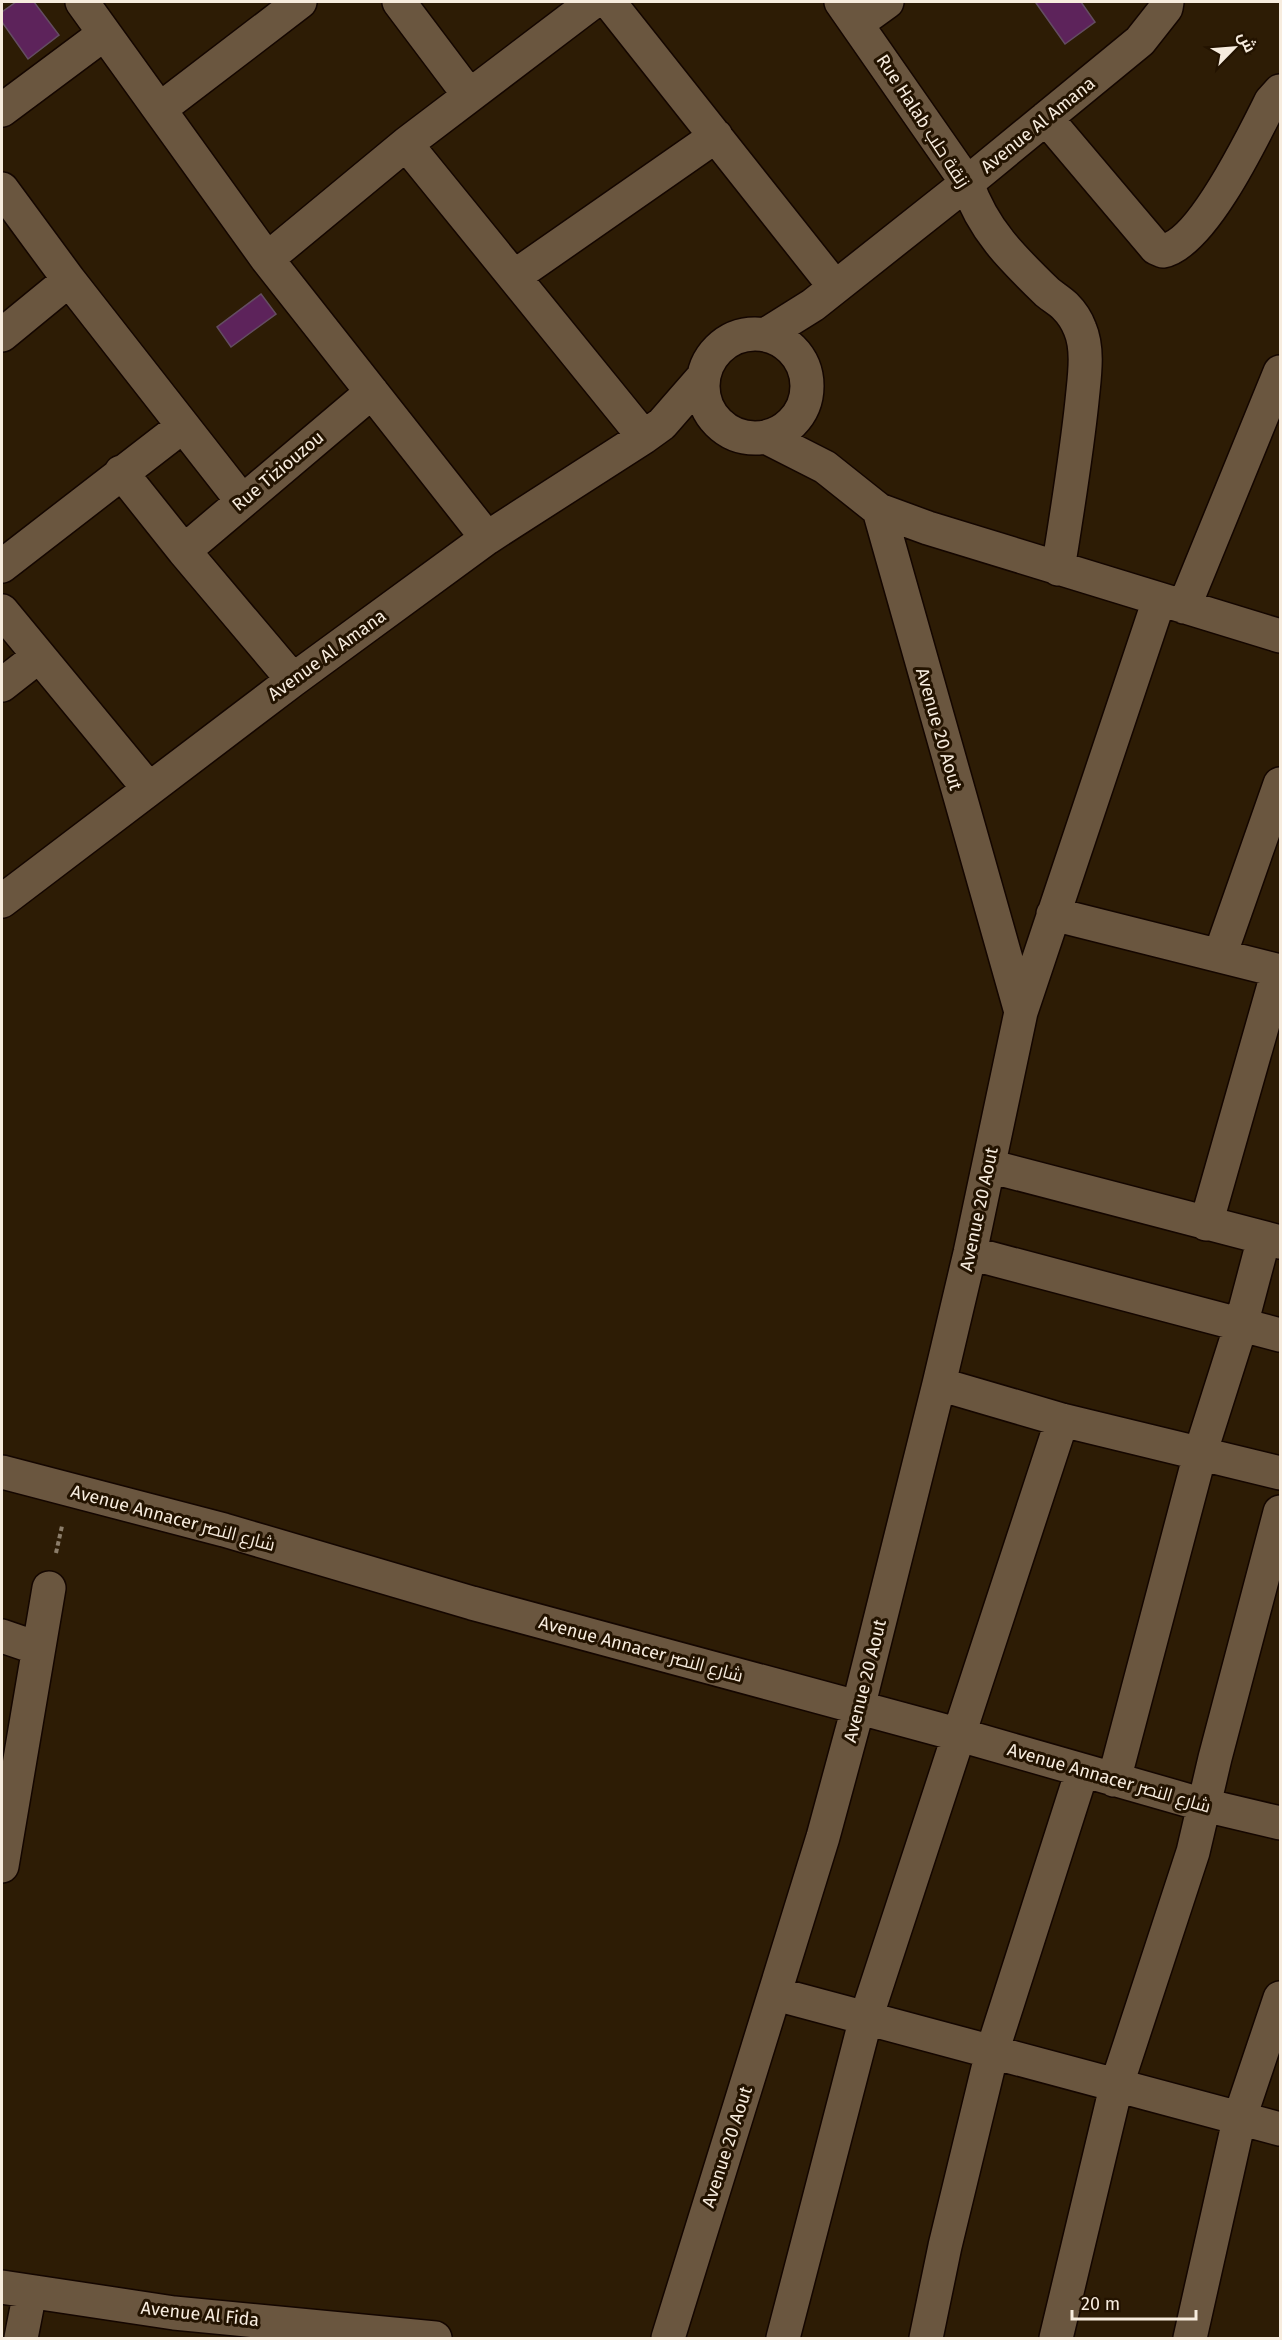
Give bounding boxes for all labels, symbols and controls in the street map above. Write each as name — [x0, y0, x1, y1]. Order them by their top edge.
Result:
north arrow — [1204, 18, 1264, 78]
text: ش — [1234, 29, 1260, 55]
street label: Rue Halab زنقة حلب — [872, 50, 974, 192]
street label: Avenue Al Amana — [976, 72, 1100, 178]
street label: Rue Tiziouzou — [228, 426, 328, 516]
street label: Avenue Al Amana — [264, 605, 390, 705]
street label: Avenue 20 Aout — [911, 665, 967, 793]
street label: Avenue 20 Aout — [955, 1145, 1003, 1273]
street label: Avenue Annacer شارع النصر — [68, 1480, 277, 1557]
street label: Avenue Annacer شارع النصر — [536, 1611, 745, 1688]
street label: Avenue 20 Aout — [839, 1617, 891, 1745]
street label: Avenue Annacer شارع النصر — [1005, 1738, 1213, 1819]
street label: Avenue 20 Aout — [697, 2083, 757, 2210]
scale bar — [1072, 2283, 1196, 2321]
text: 20 m — [1081, 2293, 1120, 2315]
street label: Avenue Al Fida — [140, 2297, 260, 2331]

